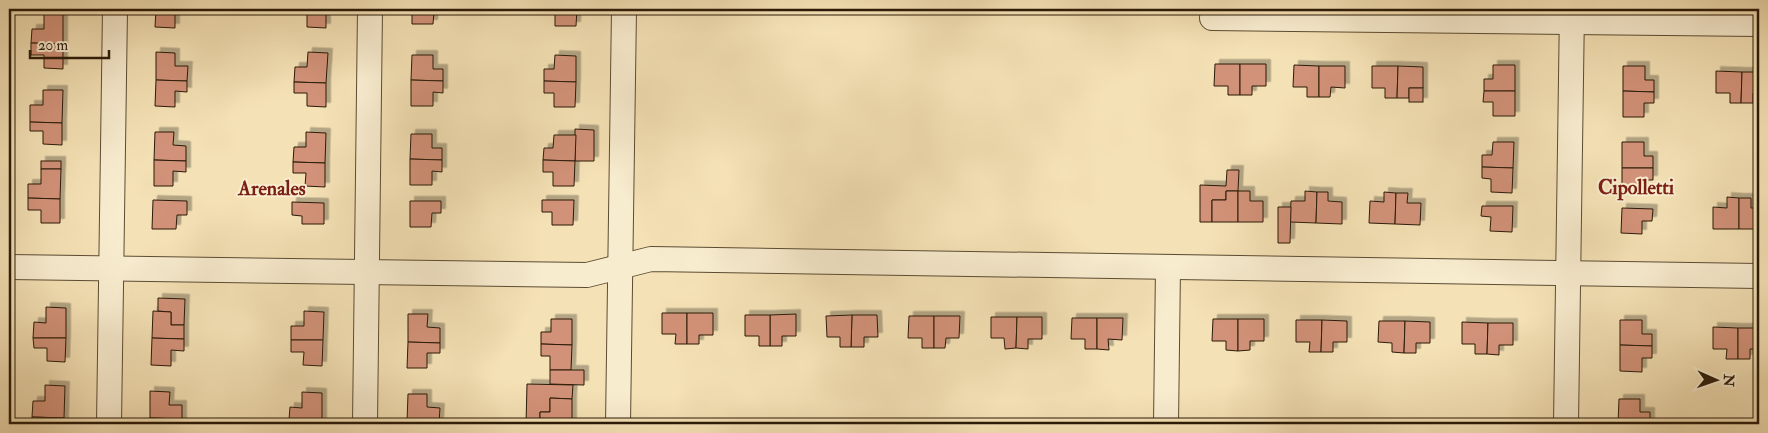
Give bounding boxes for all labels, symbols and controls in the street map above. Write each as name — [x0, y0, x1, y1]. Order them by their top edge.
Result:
scale bar — [30, 28, 109, 60]
text: 20 m — [38, 36, 68, 55]
district label: Cipolletti — [1598, 175, 1675, 201]
district label: Arenales — [237, 176, 306, 201]
north arrow — [1690, 356, 1740, 406]
text: N — [1720, 373, 1737, 387]

